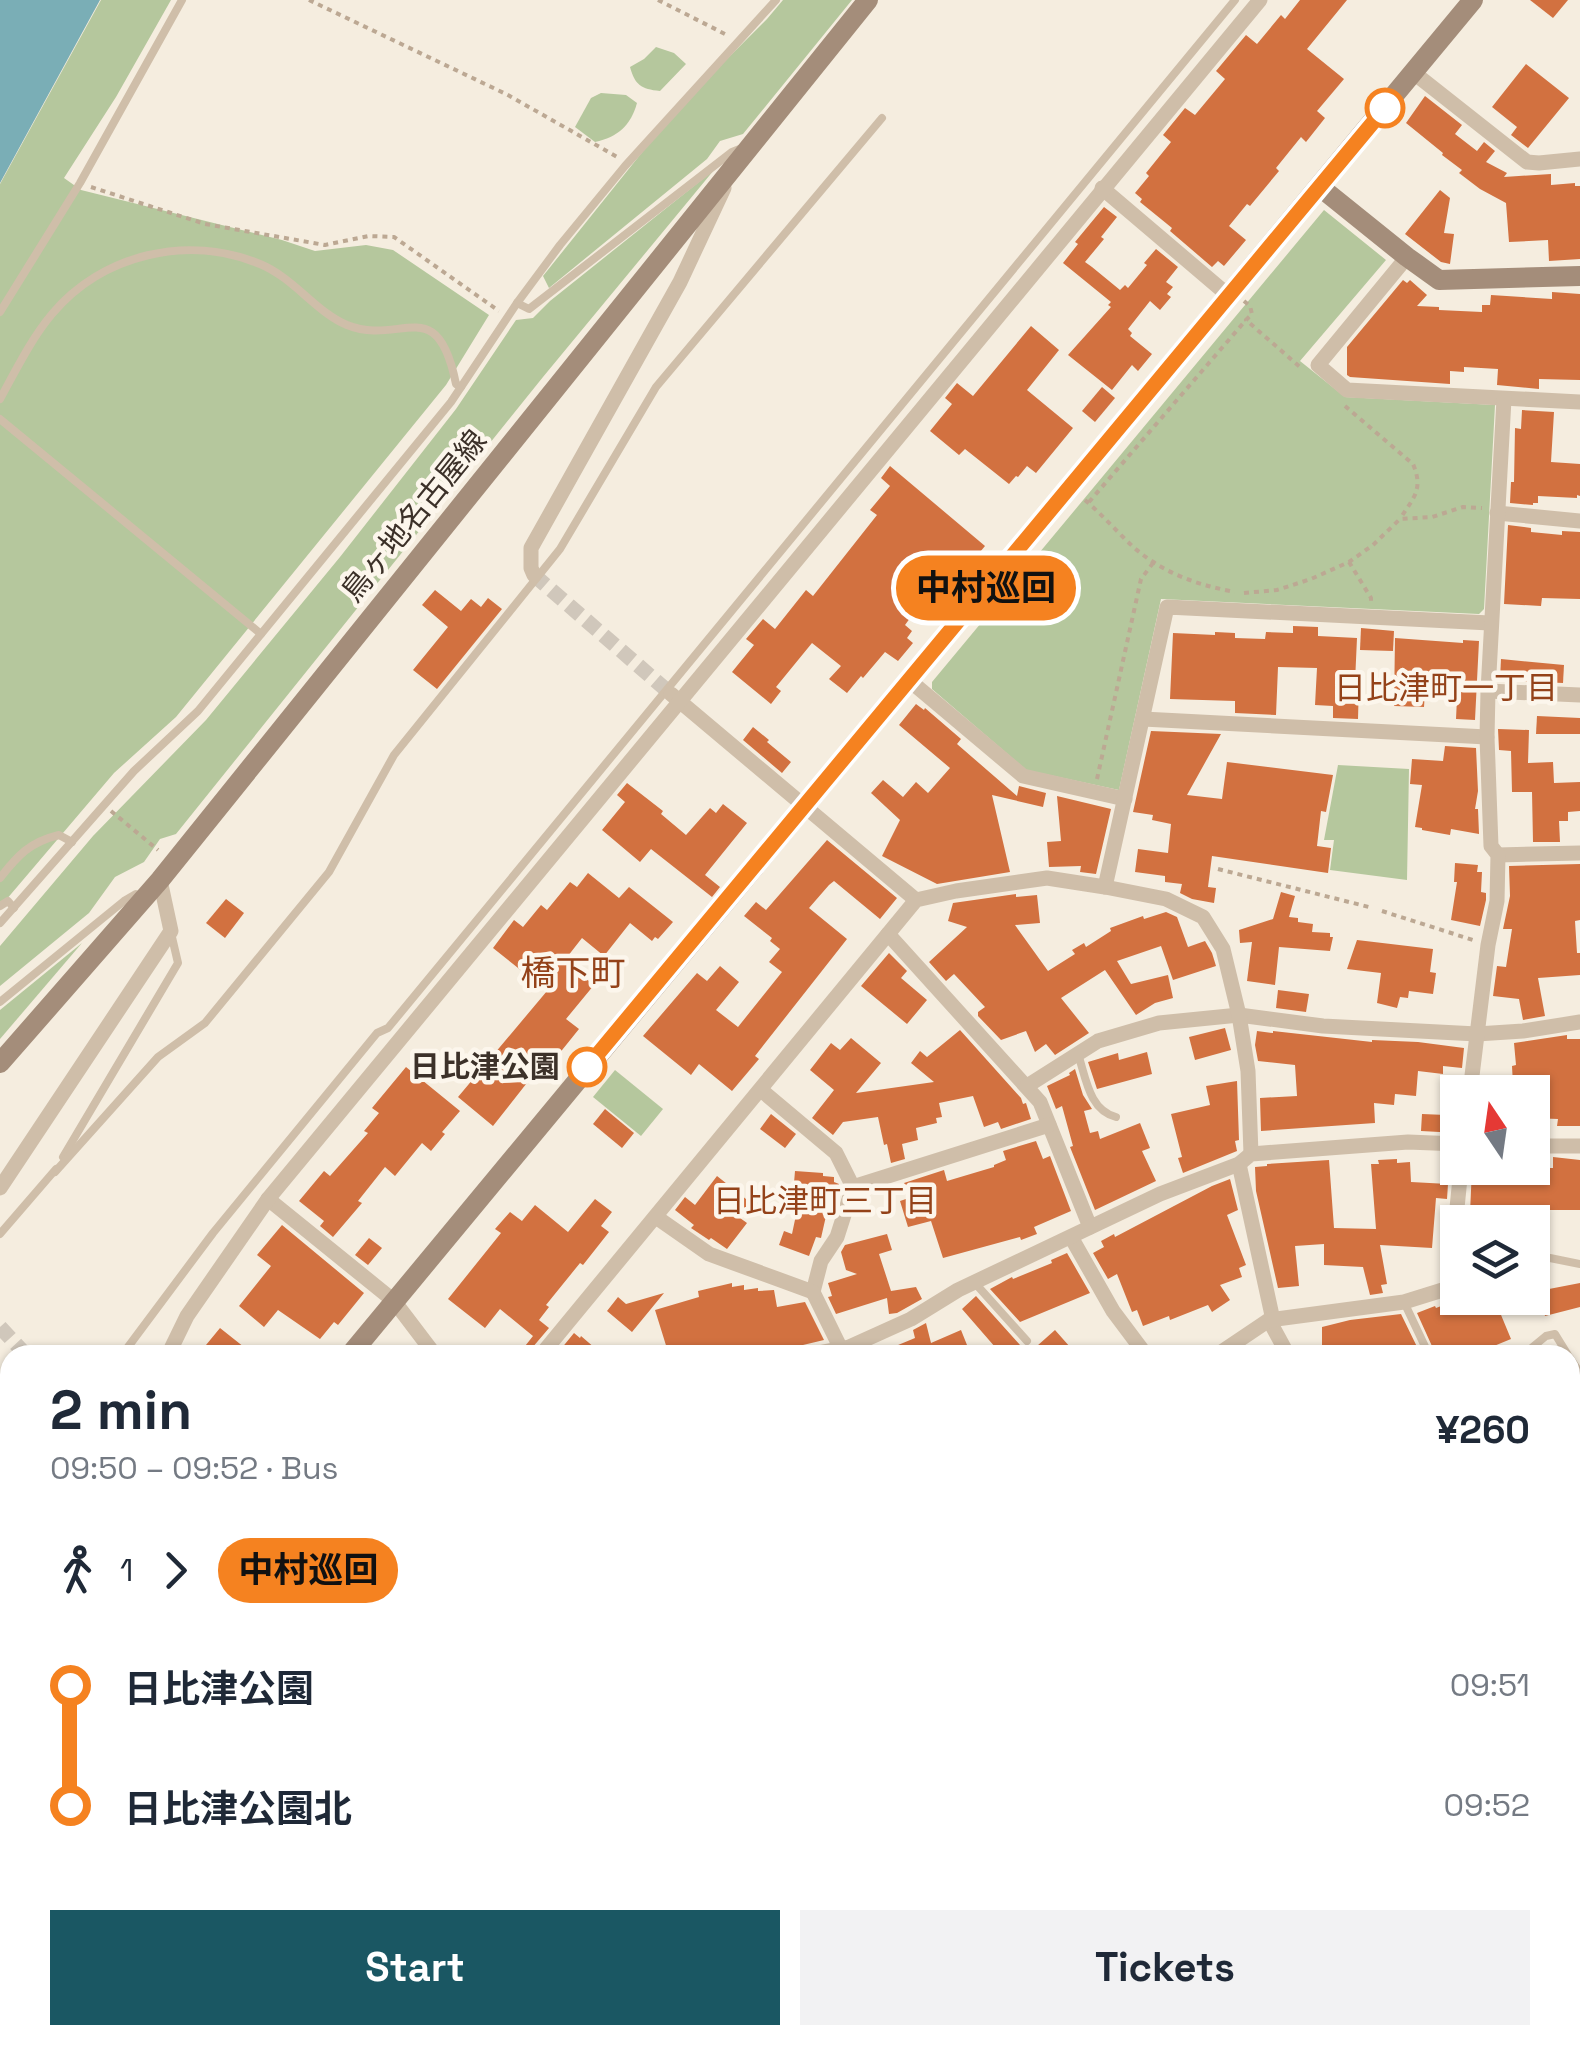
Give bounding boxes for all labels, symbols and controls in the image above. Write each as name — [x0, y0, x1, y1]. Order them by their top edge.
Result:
unlabelled marker — [1366, 89, 1404, 127]
street label: 鳥ヶ地名古屋線 — [332, 422, 495, 610]
line badge: 中村巡回 — [916, 556, 1056, 620]
text: 中村巡回 — [916, 566, 1056, 610]
district label: 日比津町一丁目 — [1334, 668, 1558, 708]
district label: 橋下町 — [520, 951, 626, 995]
place label: 日比津公園 — [410, 1047, 560, 1086]
marker: 日比津公園 — [568, 1048, 606, 1086]
north arrow — [1440, 1075, 1550, 1185]
map controls — [1440, 1075, 1550, 1315]
district label: 日比津町三丁目 — [713, 1181, 937, 1221]
button: layers — [1440, 1205, 1550, 1315]
text: 2 min — [50, 1375, 192, 1445]
text: ¥260 — [1436, 1406, 1530, 1454]
text: 09:50 – 09:52 · Bus — [50, 1448, 338, 1488]
icon: walk — [50, 1543, 105, 1598]
icon: forward — [148, 1543, 203, 1598]
text: 中村巡回 — [238, 1548, 378, 1592]
text: 1 — [120, 1550, 133, 1590]
text: 日比津公園 — [124, 1665, 314, 1713]
text: 09:51 — [1450, 1665, 1530, 1705]
text: 日比津公園北 — [124, 1785, 352, 1833]
text: 09:52 — [1444, 1785, 1530, 1825]
button: Start — [50, 1910, 780, 2025]
button: Tickets — [800, 1910, 1530, 2025]

